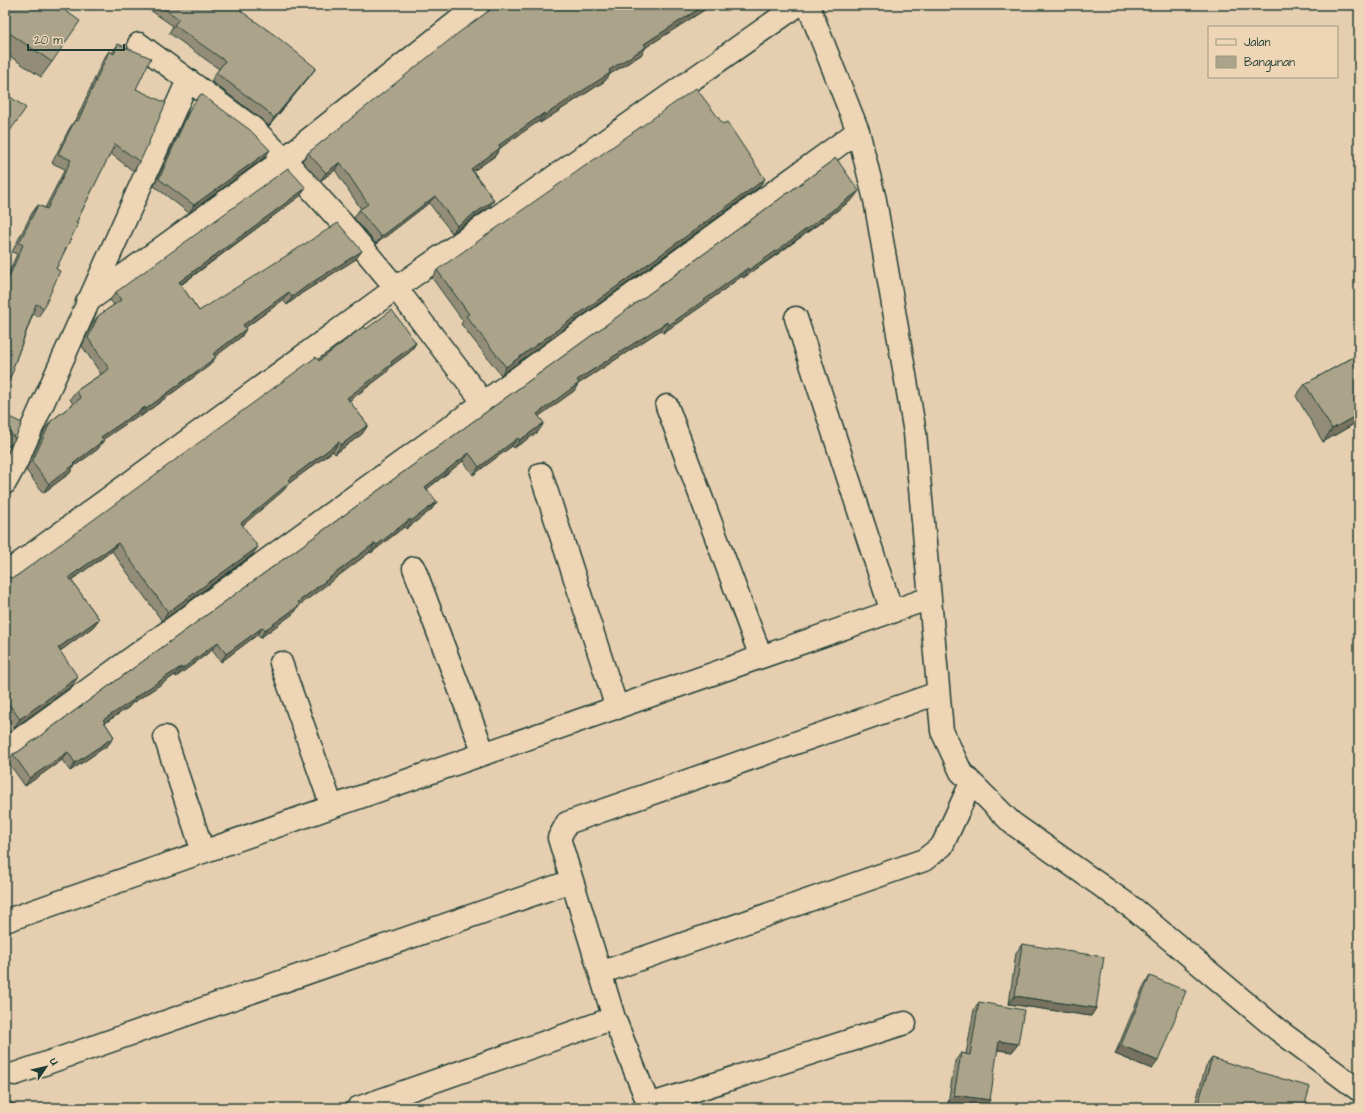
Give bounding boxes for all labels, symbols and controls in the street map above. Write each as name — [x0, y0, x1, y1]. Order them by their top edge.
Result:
scale bar — [28, 26, 124, 52]
legend — [1208, 26, 1338, 78]
text: 20 m — [34, 32, 63, 49]
text: Jalan — [1244, 34, 1270, 51]
text: Bangunan — [1244, 54, 1295, 72]
north arrow — [26, 1047, 66, 1087]
text: U — [45, 1054, 62, 1068]

